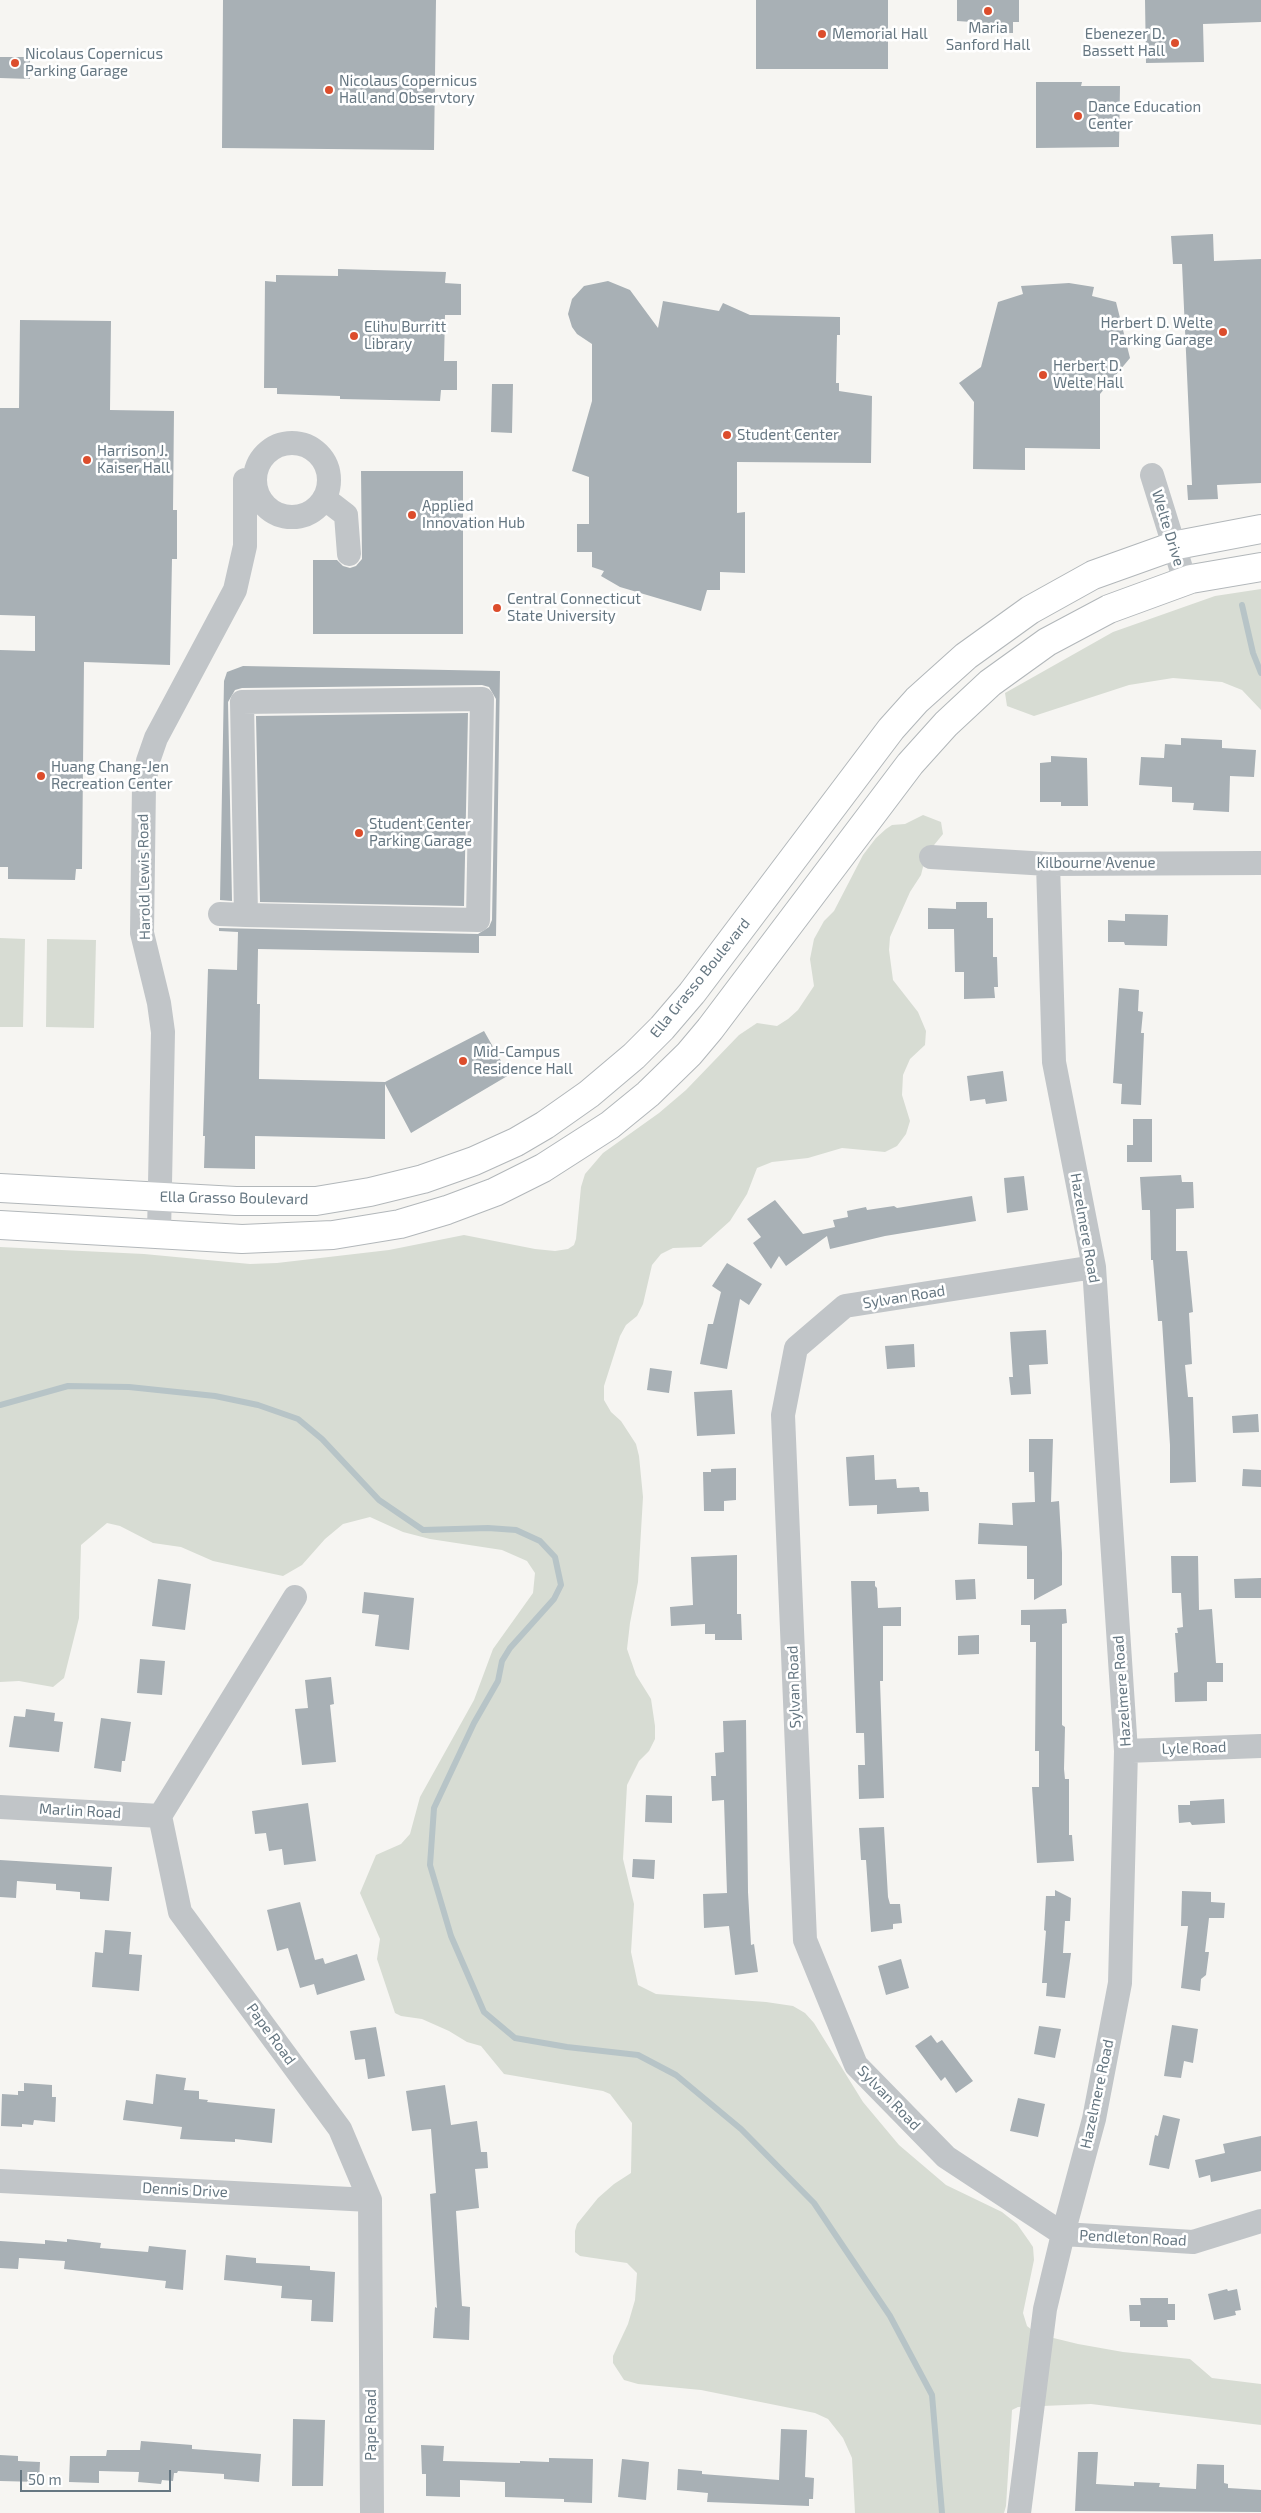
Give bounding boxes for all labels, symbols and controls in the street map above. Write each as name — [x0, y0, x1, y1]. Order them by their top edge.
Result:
marker: Maria Sanford Hall — [982, 5, 994, 17]
place label: Maria Sanford Hall — [946, 19, 1030, 54]
place label: Memorial Hall — [832, 25, 928, 43]
place label: Ebenezer D. Bassett Hall — [1082, 25, 1165, 60]
marker: Memorial Hall — [816, 28, 828, 40]
marker: Ebenezer D. Bassett Hall — [1169, 37, 1181, 49]
place label: Nicolaus Copernicus Parking Garage — [25, 45, 163, 80]
marker: Nicolaus Copernicus Parking Garage — [9, 57, 21, 69]
place label: Nicolaus Copernicus Hall and Observtory — [339, 72, 477, 107]
marker: Nicolaus Copernicus Hall and Observtory — [323, 84, 335, 96]
place label: Dance Education Center — [1088, 98, 1201, 133]
marker: Dance Education Center — [1072, 110, 1084, 122]
place label: Herbert D. Welte Parking Garage — [1100, 314, 1213, 349]
place label: Elihu Burritt Library — [364, 318, 446, 353]
marker: Herbert D. Welte Parking Garage — [1217, 326, 1229, 338]
marker: Elihu Burritt Library — [348, 330, 360, 342]
place label: Herbert D. Welte Hall — [1053, 357, 1124, 392]
marker: Herbert D. Welte Hall — [1037, 369, 1049, 381]
place label: Student Center — [737, 426, 839, 444]
marker: Student Center — [721, 429, 733, 441]
place label: Harrison J. Kaiser Hall — [97, 442, 170, 477]
marker: Harrison J. Kaiser Hall — [81, 454, 93, 466]
street label: Welte Drive — [1148, 488, 1188, 568]
place label: Applied Innovation Hub — [422, 497, 525, 532]
marker: Applied Innovation Hub — [406, 509, 418, 521]
place label: Central Connecticut State University — [507, 590, 641, 625]
marker: Central Connecticut State University — [491, 602, 503, 614]
place label: Huang Chang-Jen Recreation Center — [51, 758, 173, 793]
marker: Huang Chang-Jen Recreation Center — [35, 770, 47, 782]
street label: Harold Lewis Road — [134, 814, 154, 940]
place label: Student Center Parking Garage — [369, 815, 472, 850]
marker: Student Center Parking Garage — [353, 827, 365, 839]
street label: Kilbourne Avenue — [1036, 854, 1156, 872]
street label: Ella Grasso Boulevard — [646, 914, 754, 1042]
place label: Mid-Campus Residence Hall — [473, 1043, 573, 1078]
marker: Mid-Campus Residence Hall — [457, 1055, 469, 1067]
street label: Hazelmere Road — [1066, 1172, 1104, 1284]
street label: Ella Grasso Boulevard — [159, 1188, 309, 1208]
street label: Sylvan Road — [862, 1282, 946, 1312]
street label: Hazelmere Road — [1109, 1635, 1135, 1747]
street label: Sylvan Road — [784, 1645, 804, 1729]
street label: Lyle Road — [1161, 1738, 1227, 1758]
street label: Marlin Road — [38, 1800, 122, 1822]
street label: Pape Road — [243, 2000, 299, 2068]
street label: Hazelmere Road — [1077, 2038, 1117, 2150]
street label: Sylvan Road — [854, 2062, 924, 2134]
street label: Dennis Drive — [142, 2179, 228, 2201]
street label: Pendleton Road — [1079, 2226, 1187, 2250]
street label: Pape Road — [362, 2389, 380, 2461]
scale bar — [22, 2460, 174, 2492]
text: 50 m — [28, 2470, 62, 2488]

